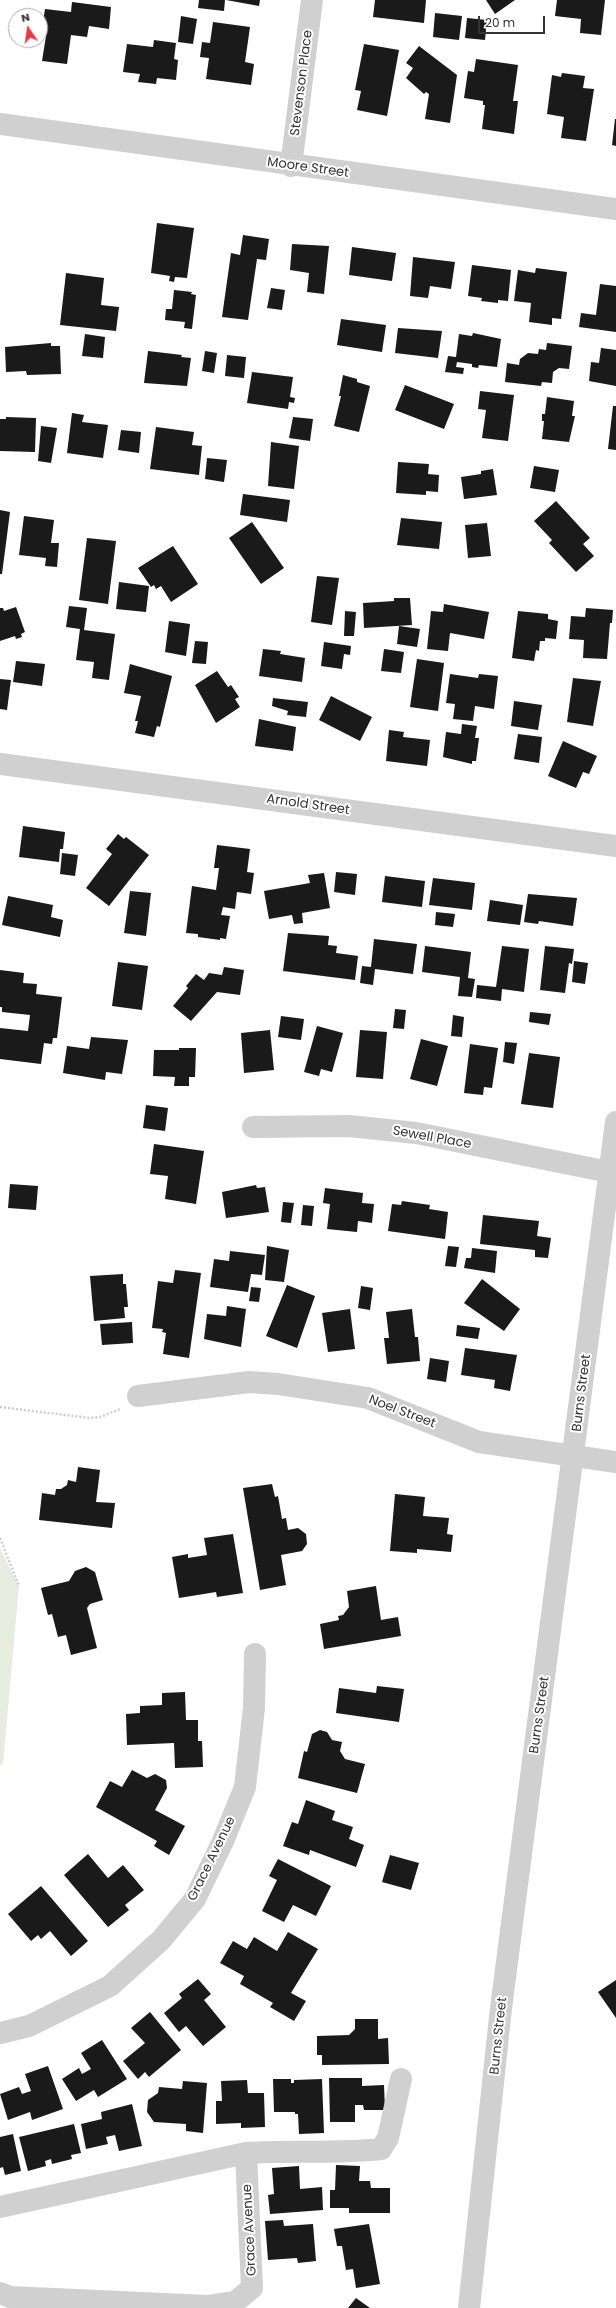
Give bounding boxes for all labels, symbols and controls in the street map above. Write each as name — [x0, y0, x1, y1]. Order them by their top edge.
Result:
north arrow — [8, 8, 48, 48]
scale bar — [480, 8, 547, 34]
text: N — [20, 9, 31, 26]
text: 20 m — [485, 14, 515, 31]
street label: Stevenson Place — [288, 29, 316, 137]
street label: Moore Street — [266, 155, 350, 181]
street label: Arnold Street — [265, 791, 351, 819]
street label: Sewell Place — [391, 1123, 473, 1153]
street label: Burns Street — [570, 1353, 594, 1433]
street label: Noel Street — [366, 1392, 438, 1432]
street label: Burns Street — [527, 1675, 553, 1755]
street label: Grace Avenue — [185, 1814, 239, 1904]
street label: Burns Street — [487, 1997, 511, 2075]
street label: Grace Avenue — [240, 2184, 260, 2276]

